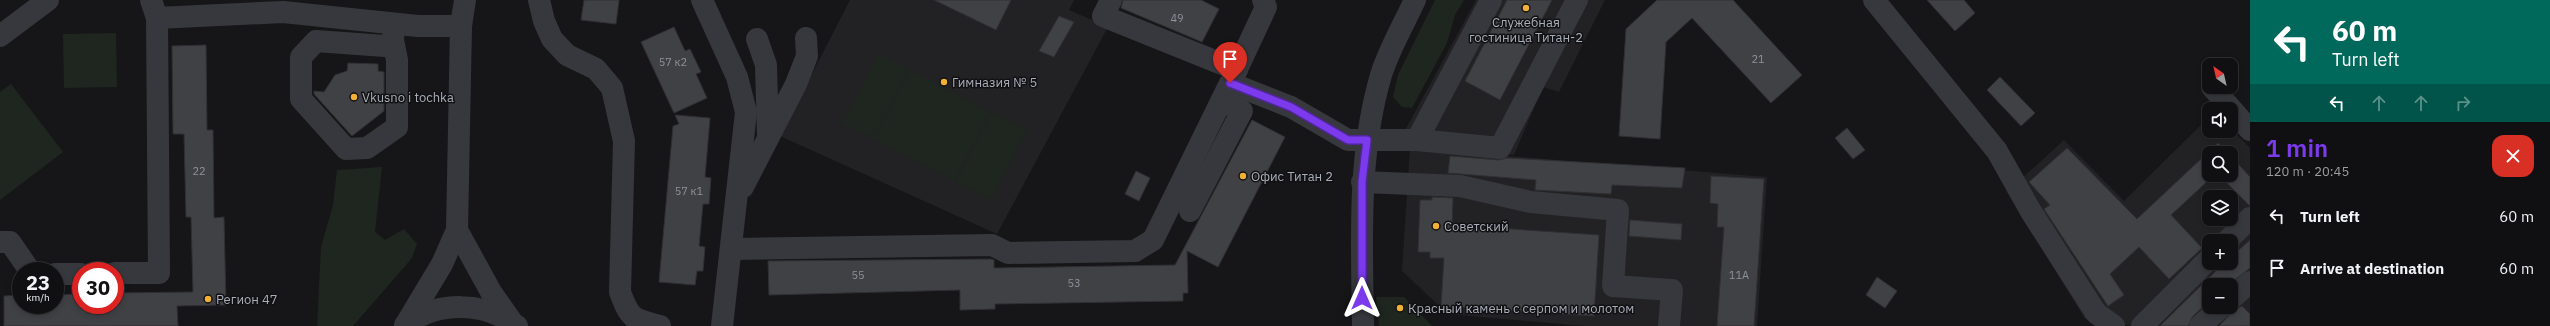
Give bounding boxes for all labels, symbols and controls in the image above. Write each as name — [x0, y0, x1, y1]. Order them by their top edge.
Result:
marker: Служебная гостиница Титан-2 — [1521, 3, 1531, 13]
house number: 49 — [1170, 11, 1184, 25]
text: 60 m — [2332, 12, 2397, 49]
place label: Служебная гостиница Титан-2 — [1469, 14, 1583, 46]
icon: left — [2266, 16, 2318, 68]
pin — [1213, 42, 1247, 83]
icon: arrive — [1219, 48, 1241, 70]
text: Turn left — [2332, 48, 2400, 71]
house number: 21 — [1751, 52, 1765, 66]
house number: 57 к2 — [659, 55, 687, 69]
north arrow — [2202, 58, 2238, 94]
map controls — [2202, 58, 2238, 314]
place label: Гимназия № 5 — [952, 74, 1037, 91]
marker: Гимназия № 5 — [939, 77, 949, 87]
place label: Vkusno i tochka — [362, 89, 454, 106]
marker: Vkusno i tochka — [349, 92, 359, 102]
icon: left — [2326, 92, 2348, 114]
icon: ahead — [2368, 92, 2390, 114]
icon: ahead — [2410, 92, 2432, 114]
icon: right — [2452, 92, 2474, 114]
button: sound — [2202, 102, 2238, 138]
text: 1 min — [2266, 132, 2328, 164]
button: close — [2492, 135, 2534, 177]
button: search — [2202, 146, 2238, 182]
text: 120 m · 20:45 — [2266, 163, 2349, 180]
house number: 22 — [192, 164, 206, 178]
place label: Офис Титан 2 — [1251, 168, 1333, 185]
marker: Офис Титан 2 — [1238, 171, 1248, 181]
house number: 57 к1 — [675, 184, 704, 198]
button: layers — [2202, 190, 2238, 226]
icon: left — [2266, 205, 2288, 227]
text: Turn left — [2300, 207, 2360, 226]
text: 60 m — [2499, 207, 2534, 226]
place label: Советский — [1444, 218, 1509, 235]
marker: Советский — [1431, 221, 1441, 231]
button: + — [2202, 234, 2238, 270]
icon: arrive — [2266, 257, 2288, 279]
text: Arrive at destination — [2300, 259, 2444, 278]
text: 60 m — [2499, 259, 2534, 278]
speed limit sign: 30 — [72, 262, 124, 314]
house number: 55 — [851, 268, 865, 282]
house number: 11А — [1729, 268, 1749, 282]
text: 23 — [26, 269, 50, 296]
house number: 53 — [1067, 276, 1081, 290]
position arrow — [1341, 277, 1383, 319]
button: − — [2202, 278, 2238, 314]
text: km/h — [26, 291, 50, 304]
place label: Регион 47 — [216, 291, 278, 308]
marker: Регион 47 — [203, 294, 213, 304]
place label: Красный камень с серпом и молотом — [1408, 300, 1634, 317]
marker: Красный камень с серпом и молотом — [1395, 303, 1405, 313]

